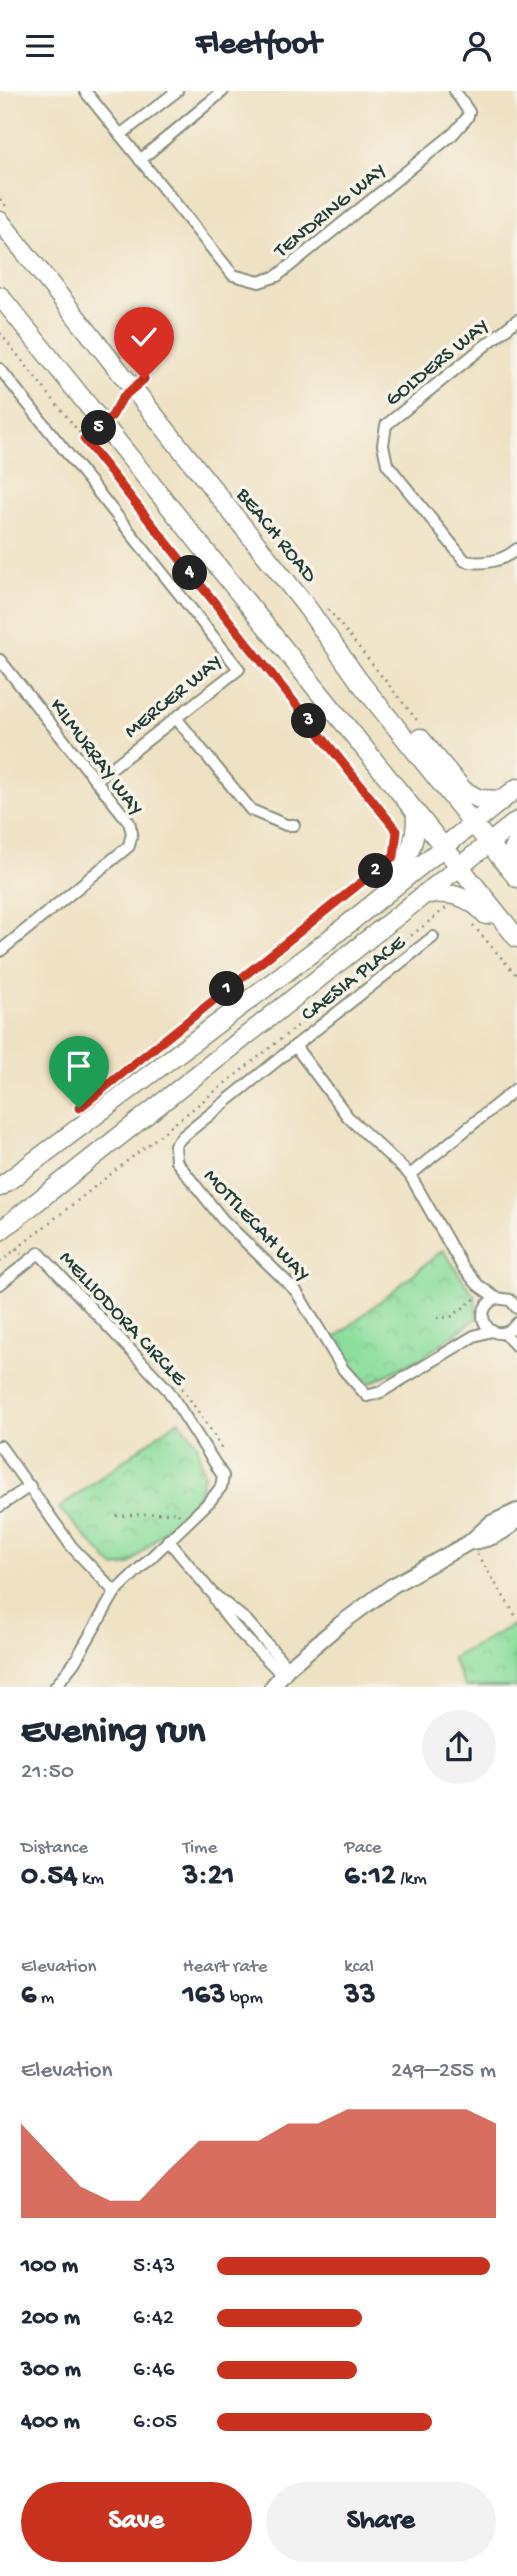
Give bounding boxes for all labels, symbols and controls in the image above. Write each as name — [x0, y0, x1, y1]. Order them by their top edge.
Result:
icon: menu — [21, 27, 59, 65]
text: Fleetfoot — [196, 27, 321, 65]
icon: person — [458, 27, 496, 65]
street label: TENDRING WAY — [270, 159, 392, 265]
pin — [114, 307, 174, 379]
street label: GOLDERS WAY — [381, 314, 495, 413]
icon: check — [125, 318, 163, 356]
pin: 5 — [82, 411, 116, 445]
text: 5 — [94, 416, 104, 439]
street label: BEACH ROAD — [229, 483, 321, 589]
pin: 4 — [172, 555, 208, 591]
text: 4 — [185, 561, 194, 584]
street label: MERCER WAY — [120, 651, 228, 745]
street label: KILMURRAY WAY — [43, 695, 147, 822]
pin: 3 — [292, 703, 326, 739]
text: 3 — [304, 709, 313, 732]
pin: 2 — [358, 853, 394, 889]
text: 2 — [371, 859, 380, 882]
street label: CAESIA PLACE — [297, 931, 412, 1028]
pin: 1 — [210, 971, 244, 1007]
text: 1 — [223, 977, 230, 1000]
pin — [49, 1036, 109, 1108]
icon: arrive — [60, 1047, 98, 1085]
street label: MOTTLECAH WAY — [197, 1165, 314, 1288]
street label: MELLIODORA CIRCLE — [53, 1247, 191, 1393]
button: share — [422, 1710, 496, 1784]
text: Evening run — [21, 1711, 205, 1755]
text: 21:50 — [21, 1759, 74, 1786]
text: Distance — [21, 1837, 88, 1860]
text: Time — [183, 1837, 217, 1860]
text: Pace — [344, 1837, 382, 1860]
text: 0.54 — [21, 1860, 77, 1895]
text: 3:21 — [183, 1860, 234, 1895]
text: 6:12 — [344, 1860, 396, 1895]
text: km — [77, 1868, 104, 1891]
text: /km — [396, 1868, 427, 1891]
text: Elevation — [21, 1956, 97, 1979]
text: Heart rate — [183, 1956, 268, 1979]
text: kcal — [344, 1956, 374, 1979]
text: 6 — [21, 1979, 36, 2014]
text: 163 — [183, 1979, 226, 2014]
text: 33 — [344, 1979, 375, 2014]
text: m — [36, 1987, 54, 2010]
text: bpm — [226, 1987, 263, 2010]
text: Elevation — [21, 2058, 112, 2085]
text: 249–255 m — [391, 2058, 496, 2085]
text: 100 m — [21, 2253, 78, 2280]
text: 5:43 — [133, 2253, 175, 2280]
text: 200 m — [21, 2305, 80, 2332]
text: 6:42 — [133, 2305, 174, 2332]
text: 300 m — [21, 2357, 81, 2384]
text: 6:46 — [133, 2357, 174, 2384]
text: 400 m — [21, 2409, 80, 2436]
text: 6:05 — [133, 2409, 177, 2436]
button: Save — [21, 2482, 252, 2562]
button: Share — [266, 2482, 496, 2562]

